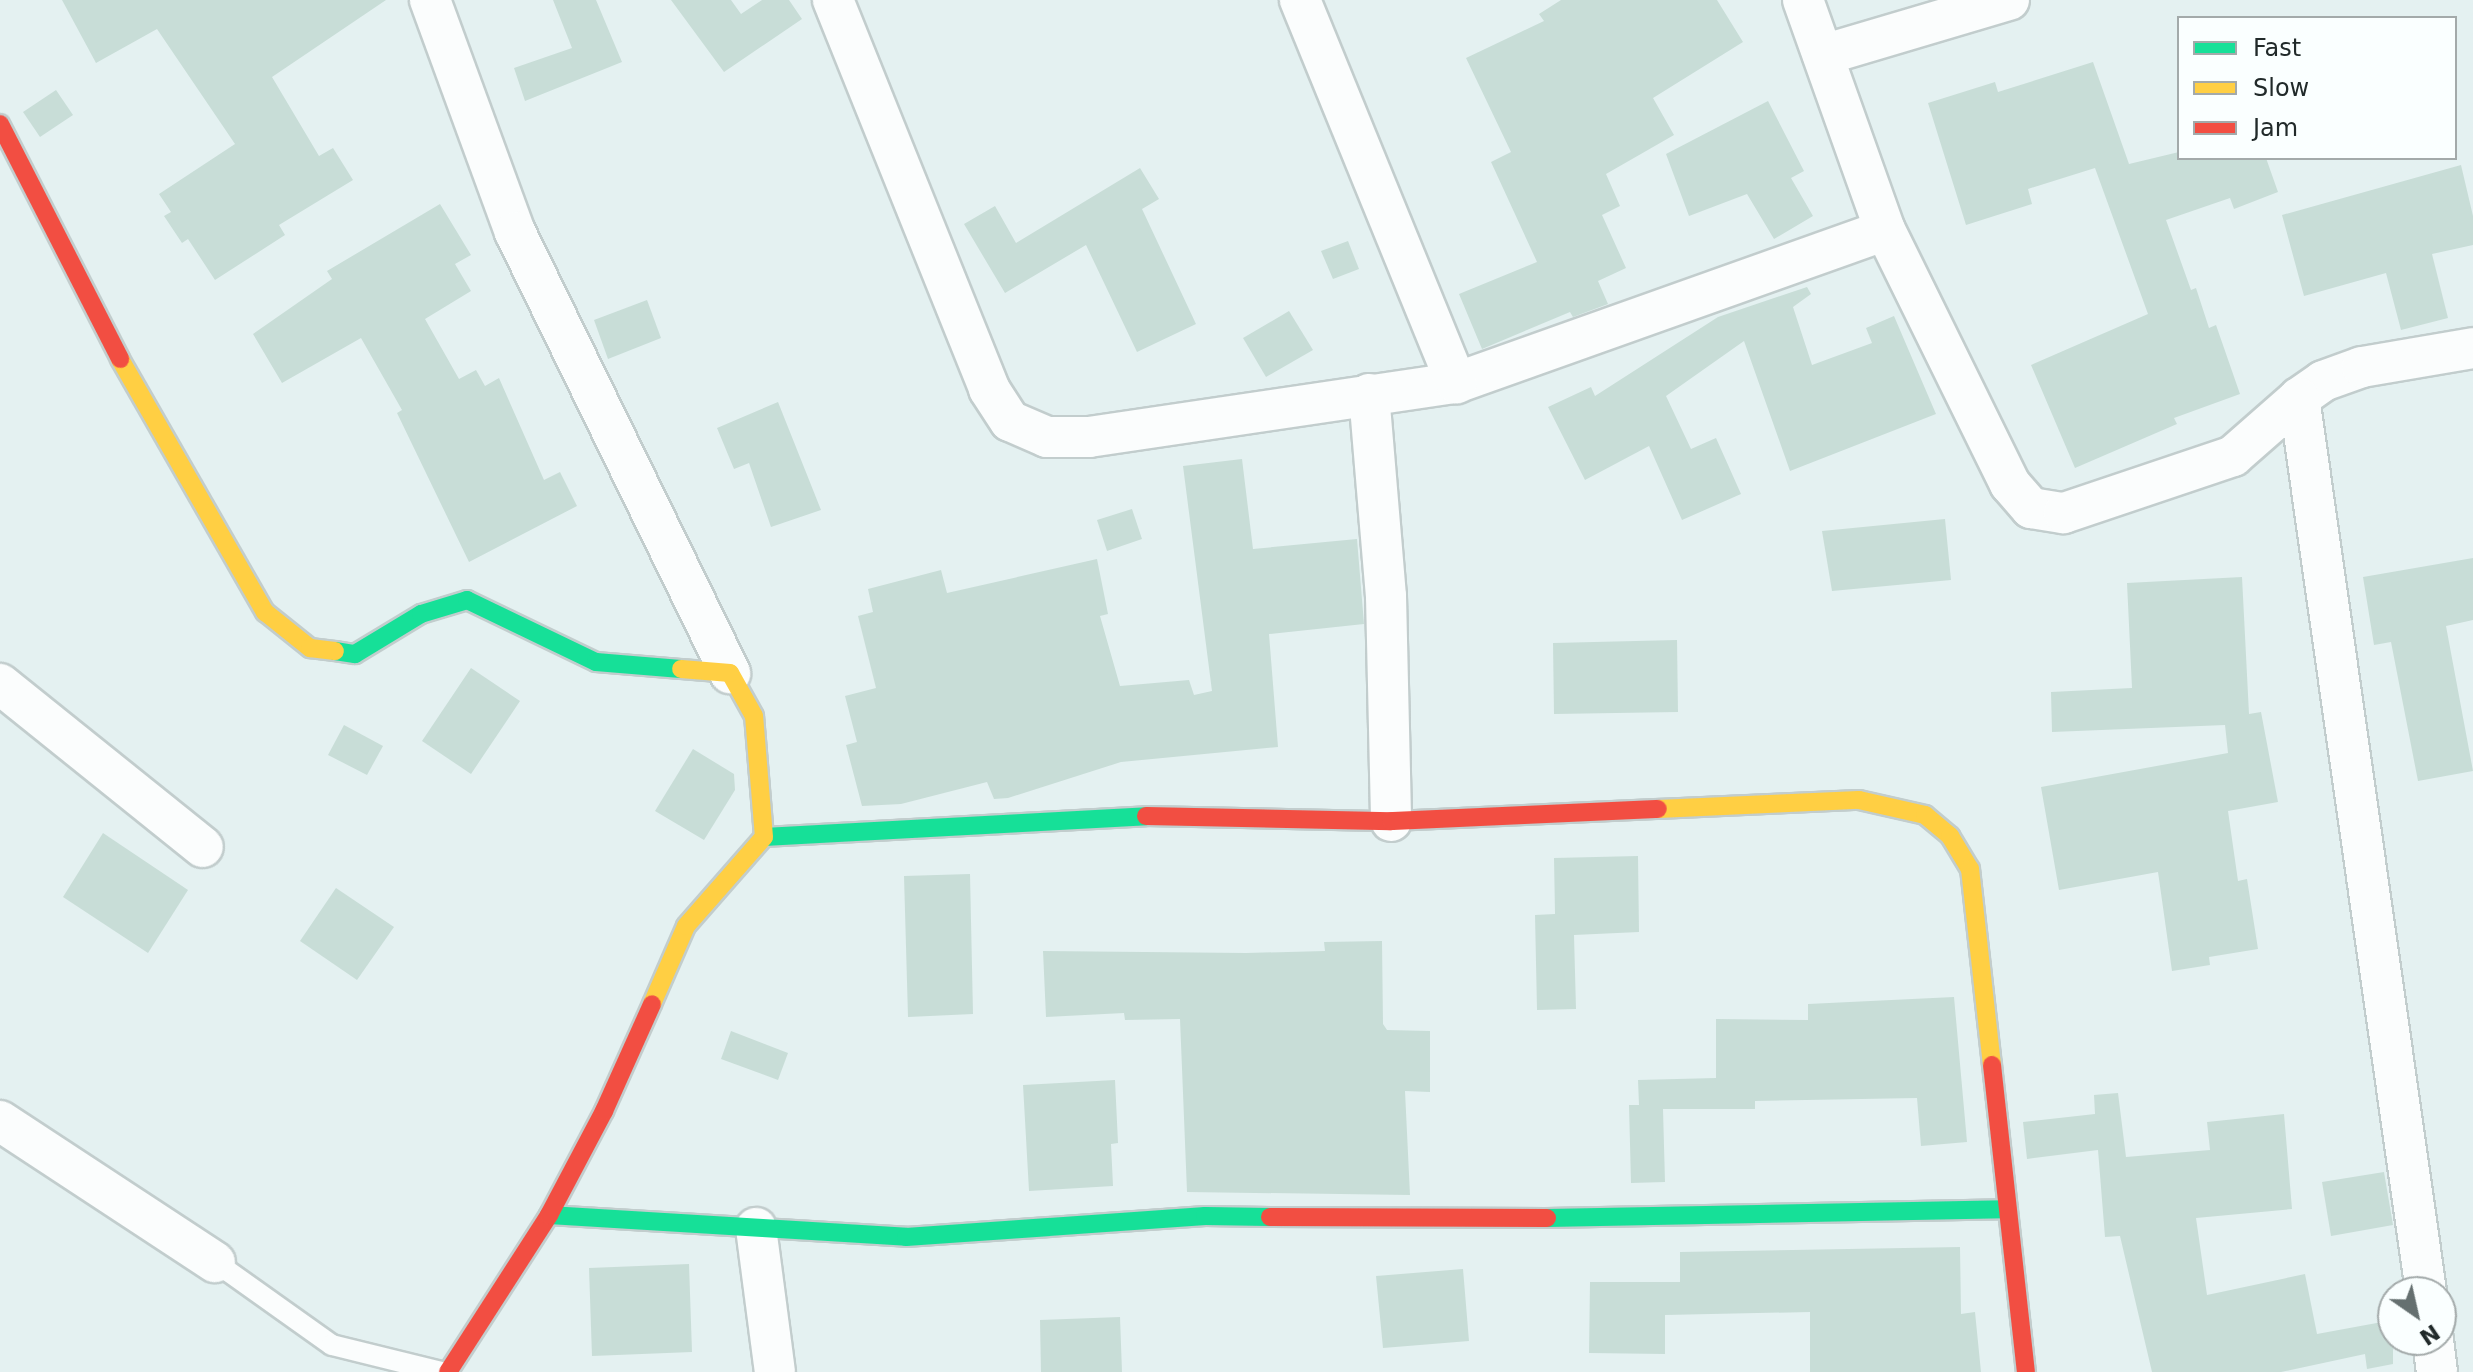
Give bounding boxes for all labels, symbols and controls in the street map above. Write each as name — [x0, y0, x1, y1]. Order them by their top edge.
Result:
legend — [2177, 16, 2457, 160]
text: Fast — [2253, 34, 2301, 62]
text: Slow — [2253, 74, 2309, 102]
text: Jam — [2253, 114, 2298, 142]
north arrow — [2377, 1276, 2457, 1356]
text: N — [2415, 1319, 2444, 1350]

